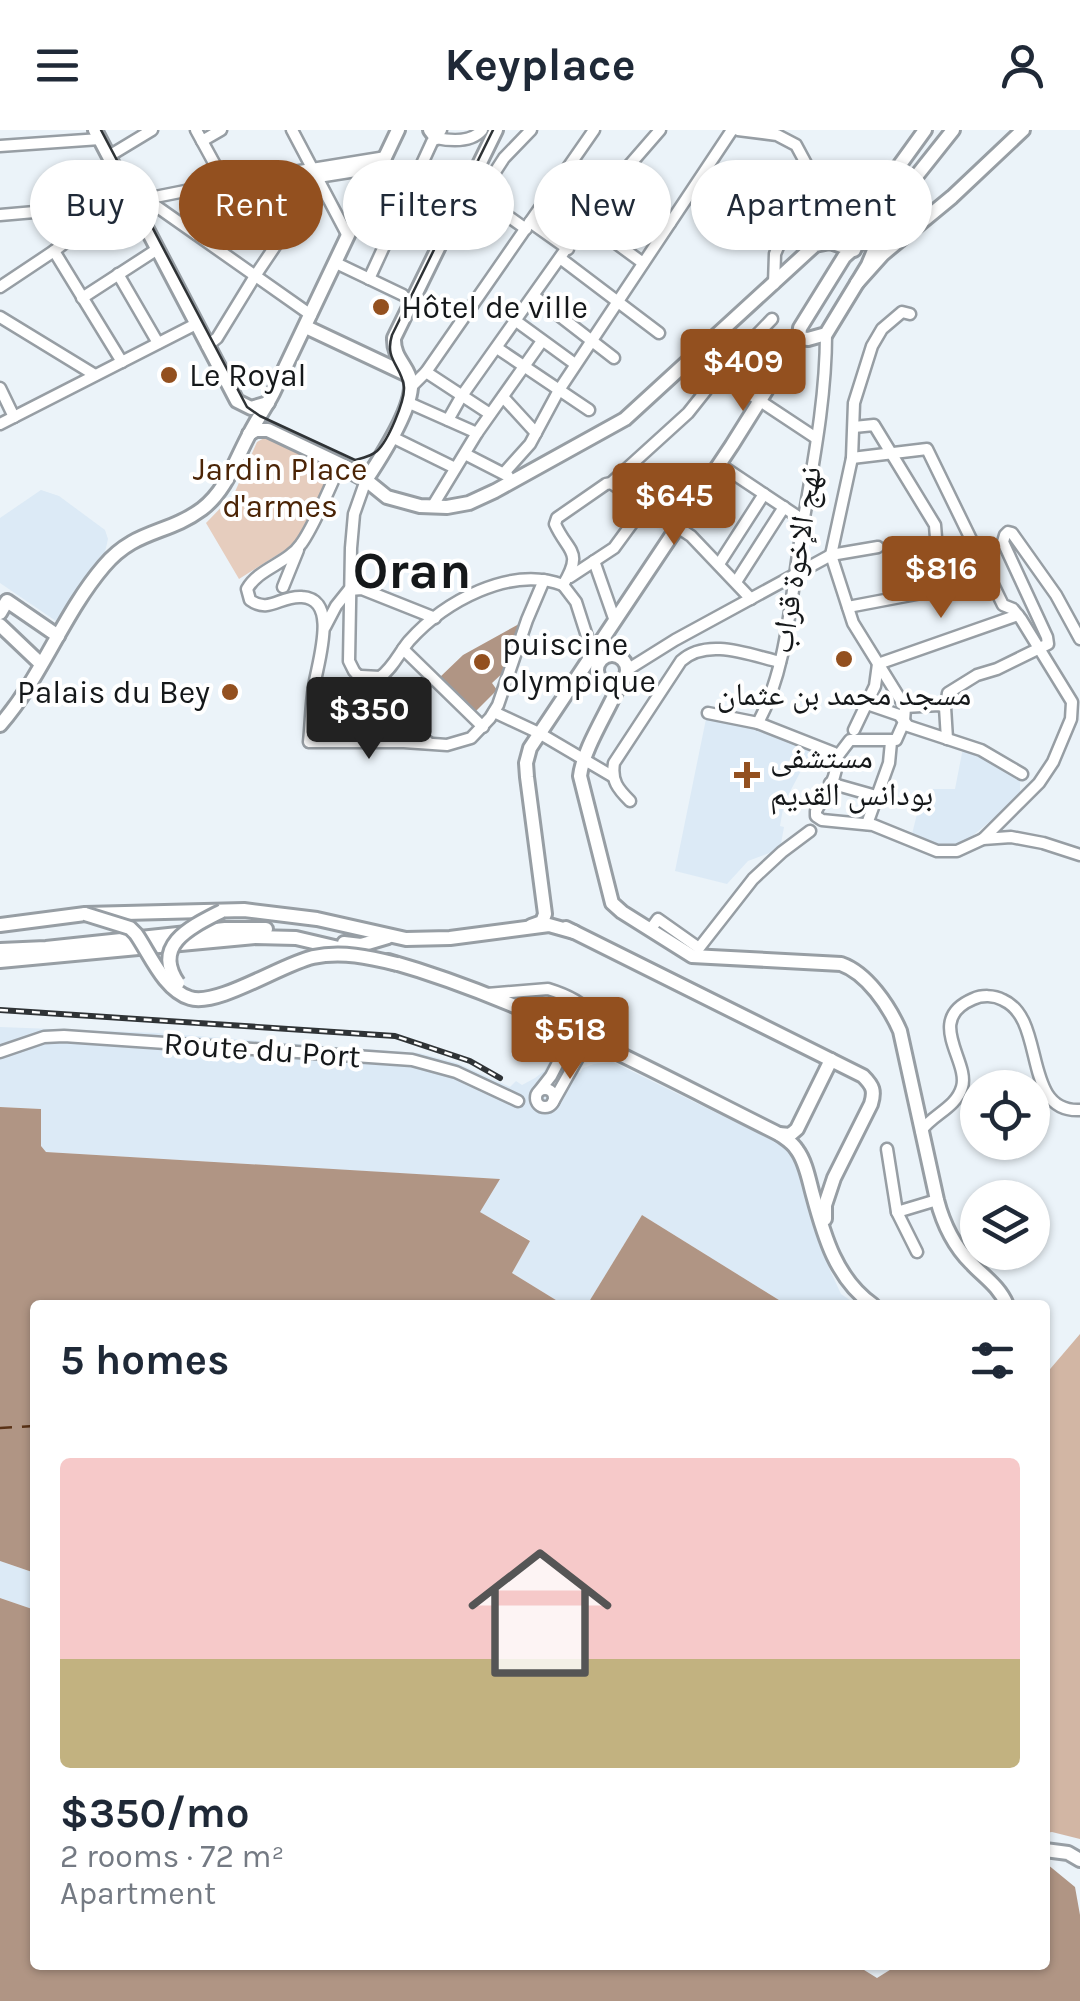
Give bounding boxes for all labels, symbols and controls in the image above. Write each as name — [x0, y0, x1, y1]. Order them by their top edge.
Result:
icon: menu — [30, 38, 85, 93]
icon: person — [995, 38, 1050, 93]
text: Keyplace — [444, 39, 636, 91]
chip: Buy — [30, 160, 159, 250]
chip: Rent — [179, 160, 323, 250]
chip: Filters — [343, 160, 514, 250]
chip: New — [534, 160, 671, 250]
chip: Apartment — [691, 160, 932, 250]
place label: Hôtel de ville — [401, 289, 588, 326]
marker: Hôtel de ville — [370, 296, 392, 318]
pin: $409 — [684, 329, 802, 414]
text: $409 — [703, 343, 783, 380]
place label: Le Royal — [189, 357, 307, 394]
marker: Le Royal — [158, 364, 180, 386]
park label: Jardin Place d'armes — [193, 451, 367, 525]
pin: $645 — [615, 463, 733, 548]
street label: نهج الإخوة قراب — [763, 464, 830, 656]
text: $645 — [634, 477, 714, 514]
pin: $816 — [882, 536, 1000, 621]
district label: Oran — [353, 540, 471, 601]
text: $816 — [904, 550, 978, 587]
place label: puiscine olympique — [502, 626, 656, 700]
marker: مسجد محمد بن عثمان — [833, 648, 855, 670]
marker: puiscine olympique — [471, 651, 493, 673]
place label: Palais du Bey — [17, 674, 210, 711]
place label: مسجد محمد بن عثمان — [717, 676, 971, 714]
pin: $350 — [310, 677, 428, 762]
marker: Palais du Bey — [219, 681, 241, 703]
text: $350 — [329, 691, 409, 728]
place label: مستشفى بودانس القديم — [770, 739, 933, 815]
marker: مستشفى بودانس القديم — [734, 762, 760, 788]
pin: $518 — [511, 997, 629, 1082]
text: $518 — [534, 1011, 606, 1048]
street label: Route du Port — [162, 1025, 362, 1075]
map controls — [960, 1070, 1050, 1270]
button: locate — [960, 1070, 1050, 1160]
button: layers — [960, 1180, 1050, 1270]
icon: filters — [965, 1333, 1020, 1388]
text: 5 homes — [60, 1335, 229, 1385]
icon: home — [450, 1523, 630, 1703]
text: $350/mo — [60, 1788, 250, 1838]
text: 2 rooms · 72 m² — [60, 1838, 284, 1875]
text: Apartment — [60, 1875, 216, 1912]

